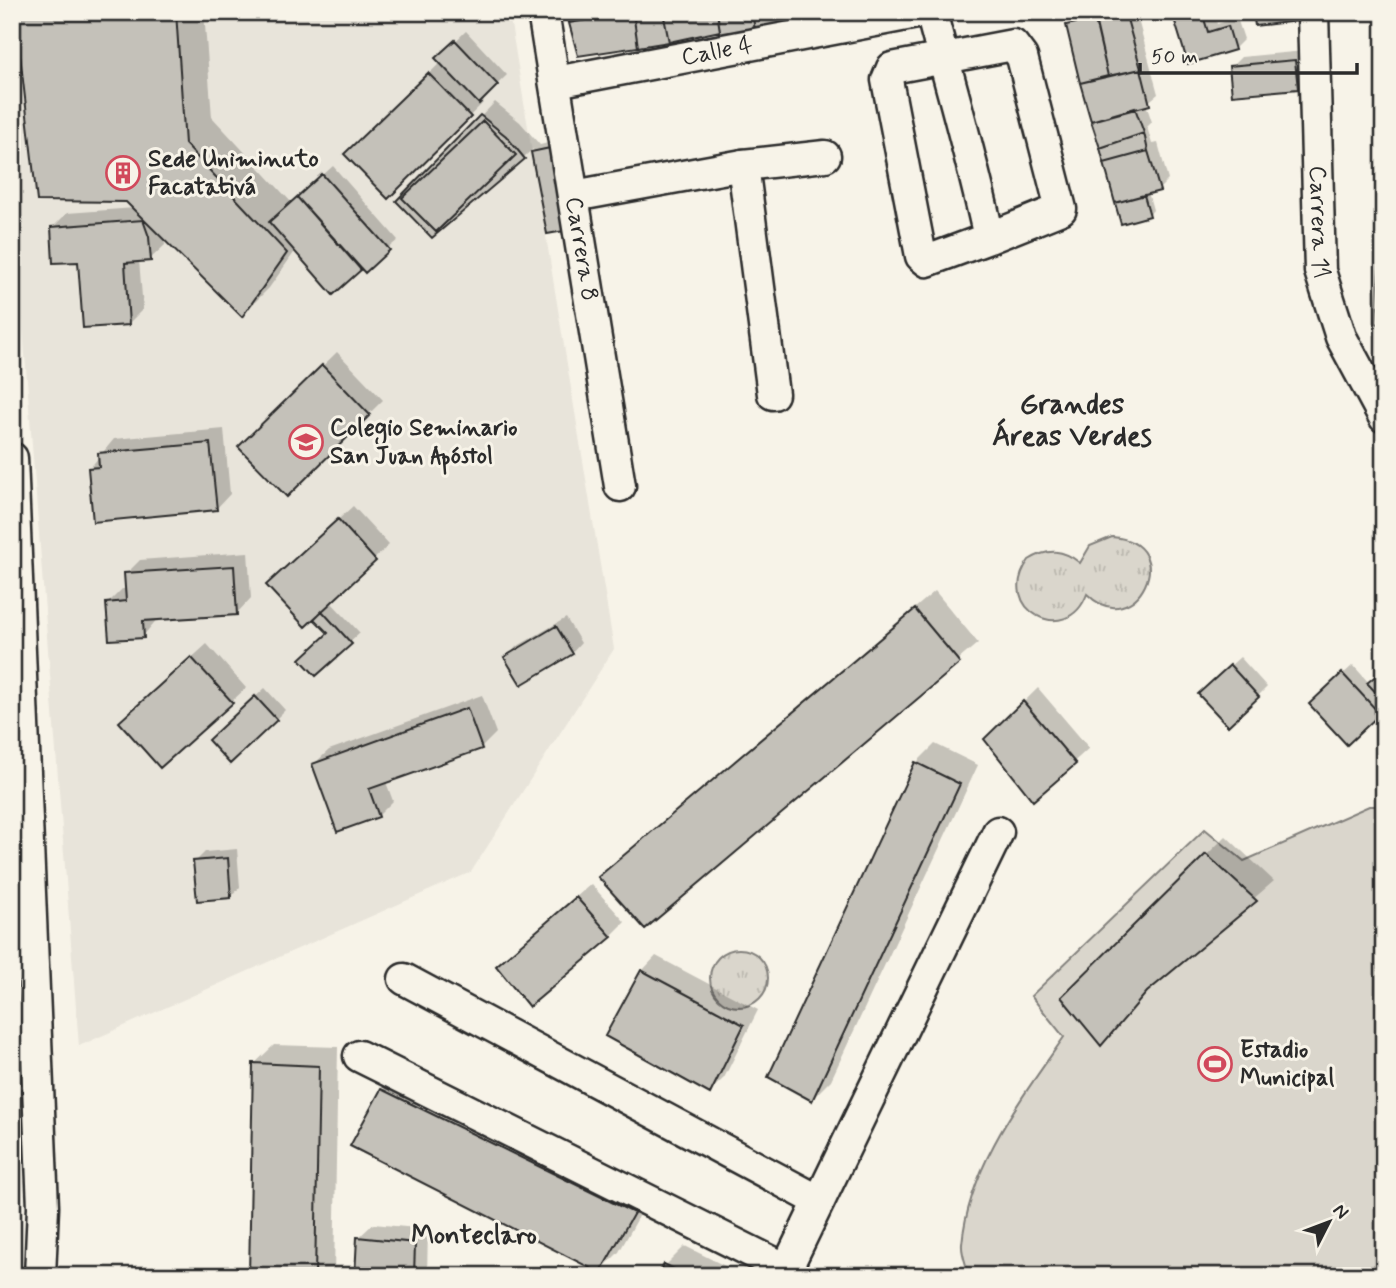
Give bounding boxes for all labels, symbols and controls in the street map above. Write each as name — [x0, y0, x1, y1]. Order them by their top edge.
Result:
street label: Calle 4 — [679, 29, 755, 73]
scale bar — [1140, 32, 1358, 76]
text: 50 m — [1151, 43, 1198, 71]
place label: Sede Uniminuto Facatativá — [148, 144, 319, 203]
building icon: Sede Uniminuto Facatativá — [104, 154, 142, 192]
street label: Carrera 11 — [1302, 165, 1337, 283]
street label: Carrera 8 — [558, 194, 605, 303]
district label: Grandes Áreas Verdes — [992, 387, 1152, 456]
place label: Colegio Seminario San Juan Apóstol — [330, 413, 518, 475]
school or university icon: Colegio Seminario San Juan Apóstol — [287, 423, 325, 461]
place label: Estadio Municipal — [1240, 1035, 1334, 1094]
sports icon: Estadio Municipal — [1196, 1045, 1234, 1083]
north arrow — [1294, 1186, 1364, 1256]
text: N — [1327, 1199, 1354, 1225]
district label: Monteclaro — [411, 1219, 537, 1253]

